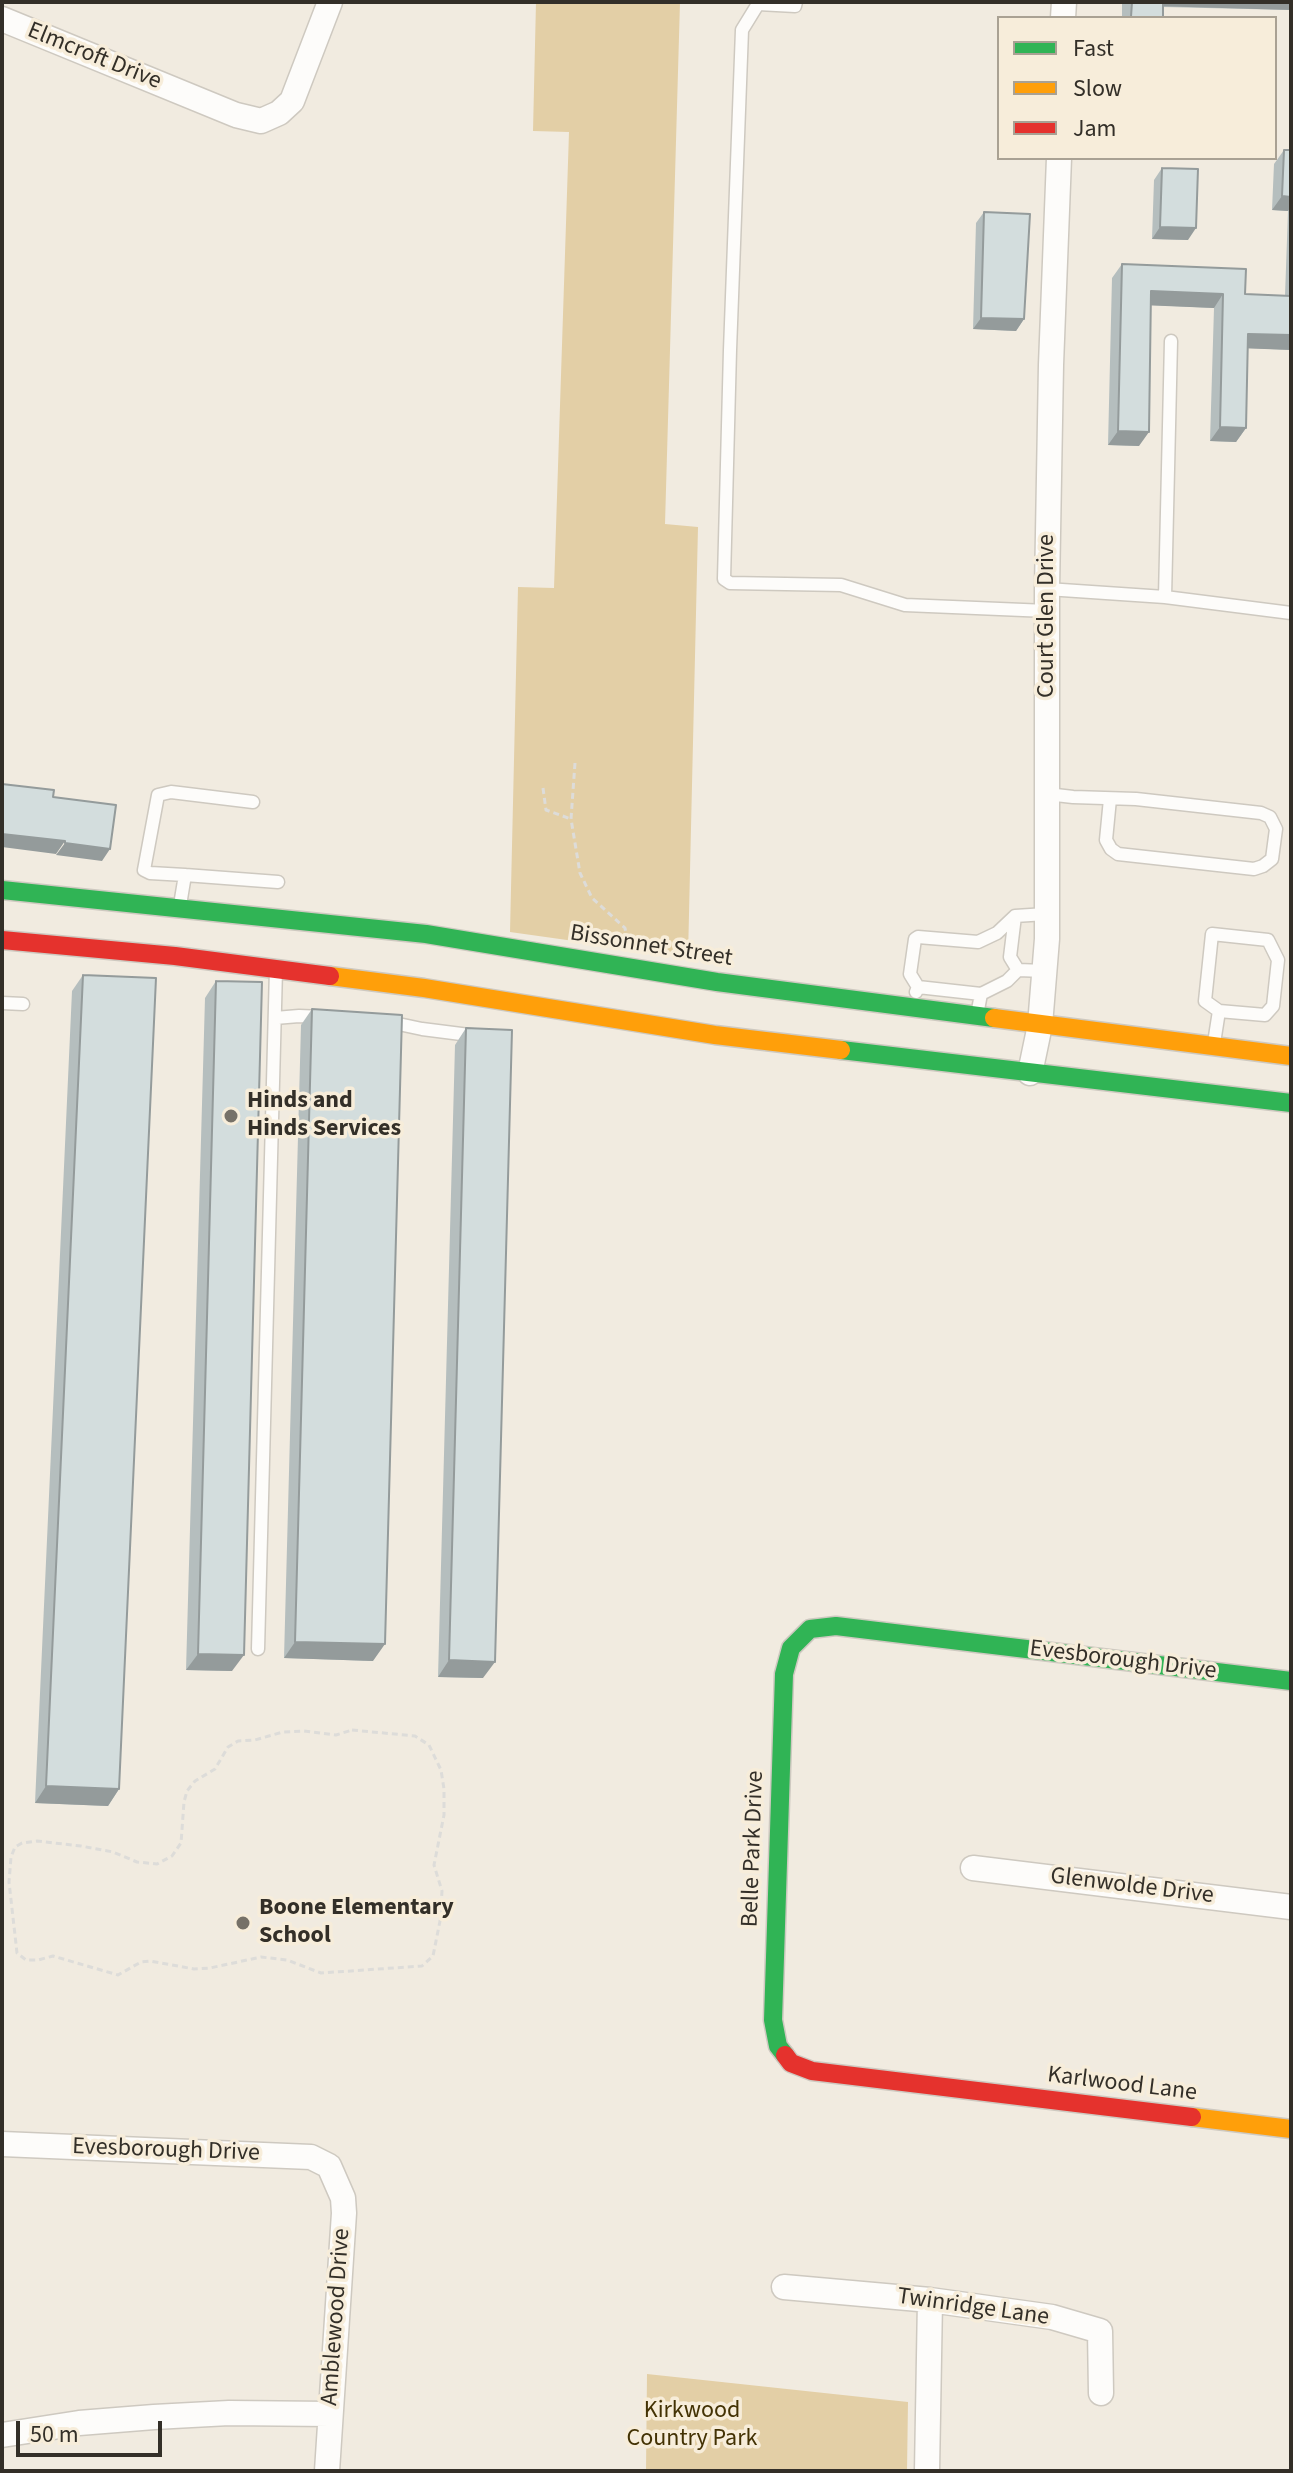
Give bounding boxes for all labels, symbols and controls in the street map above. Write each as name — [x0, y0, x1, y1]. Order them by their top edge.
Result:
legend — [997, 16, 1277, 160]
street label: Elmcroft Drive — [23, 17, 165, 97]
text: Fast — [1073, 31, 1114, 66]
text: Slow — [1073, 71, 1122, 106]
text: Jam — [1073, 111, 1117, 146]
street label: Court Glen Drive — [1034, 534, 1062, 698]
street label: Bissonnet Street — [568, 920, 734, 974]
place label: Hinds and Hinds Services — [247, 1088, 401, 1144]
marker: Hinds and Hinds Services — [222, 1107, 240, 1125]
street label: Evesborough Drive — [1028, 1635, 1218, 1687]
street label: Belle Park Drive — [737, 1770, 771, 1928]
street label: Glenwolde Drive — [1049, 1863, 1215, 1911]
place label: Boone Elementary School — [259, 1895, 454, 1951]
marker: Boone Elementary School — [234, 1914, 252, 1932]
street label: Karlwood Lane — [1046, 2062, 1198, 2108]
street label: Evesborough Drive — [72, 2133, 260, 2169]
street label: Amblewood Drive — [316, 2227, 358, 2407]
street label: Twinridge Lane — [895, 2283, 1051, 2333]
park label: Kirkwood Country Park — [627, 2398, 757, 2454]
scale bar — [20, 2405, 166, 2455]
text: 50 m — [30, 2417, 79, 2452]

